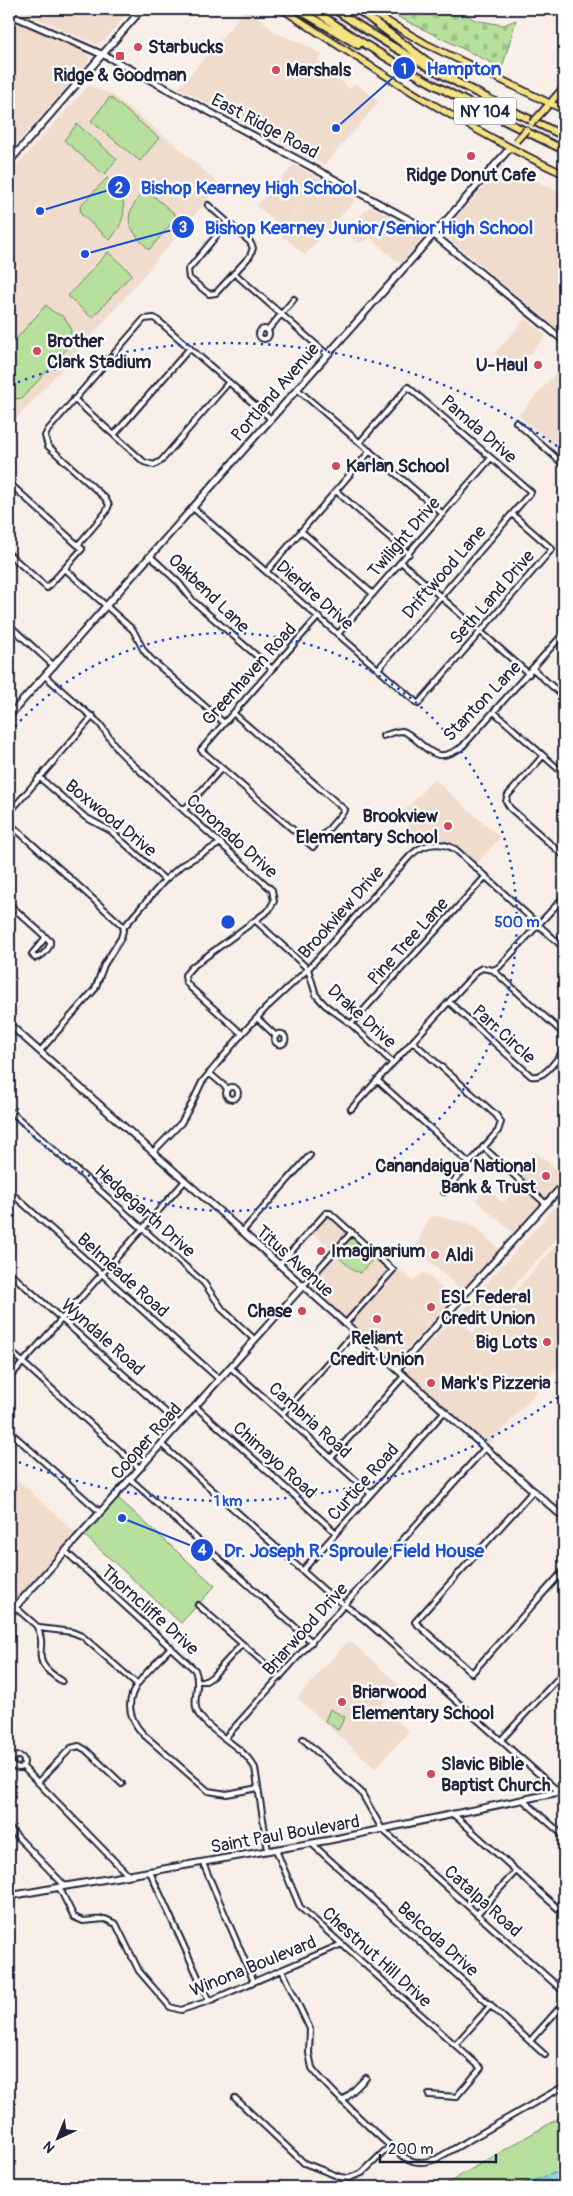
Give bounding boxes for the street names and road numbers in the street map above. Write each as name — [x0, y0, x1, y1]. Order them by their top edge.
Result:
street label: East Ridge Road — [207, 89, 322, 164]
road number: NY 104 — [454, 98, 516, 124]
street label: Portland Avenue — [226, 338, 325, 447]
street label: Pamda Drive — [436, 390, 521, 469]
street label: Twilight Drive — [363, 492, 446, 582]
street label: Driftwood Lane — [397, 521, 491, 624]
street label: Seth Land Drive — [445, 545, 540, 650]
street label: Oakbend Lane — [163, 549, 254, 638]
street label: Dierdre Drive — [271, 555, 358, 635]
street label: Greenhaven Road — [197, 618, 302, 730]
street label: Stanton Lane — [438, 656, 527, 747]
street label: Boxwood Drive — [60, 774, 161, 862]
street label: Coronado Drive — [181, 789, 282, 884]
street label: Brookview Drive — [293, 861, 389, 964]
street label: Pine Tree Lane — [363, 893, 454, 990]
street label: Drake Drive — [322, 979, 401, 1053]
street label: Parr Circle — [467, 1000, 540, 1069]
street label: Hedgegarth Drive — [89, 1160, 200, 1263]
street label: Titus Avenue — [251, 1220, 338, 1302]
street label: Belmeade Road — [72, 1228, 173, 1323]
street label: Wyndale Road — [56, 1294, 149, 1381]
street label: Cambria Road — [264, 1377, 356, 1464]
street label: Cooper Road — [106, 1398, 187, 1485]
street label: Chimayo Road — [228, 1417, 322, 1504]
street label: Curtice Road — [323, 1439, 404, 1526]
street label: Thorncliffe Drive — [96, 1560, 204, 1661]
street label: Briarwood Drive — [258, 1578, 353, 1681]
street label: Saint Paul Boulevard — [209, 1810, 361, 1859]
street label: Catalpa Road — [439, 1860, 526, 1942]
street label: Belcoda Drive — [392, 1897, 483, 1982]
street label: Chestnut Hill Drive — [317, 1902, 436, 2013]
street label: Winona Boulevard — [187, 1931, 320, 2002]

